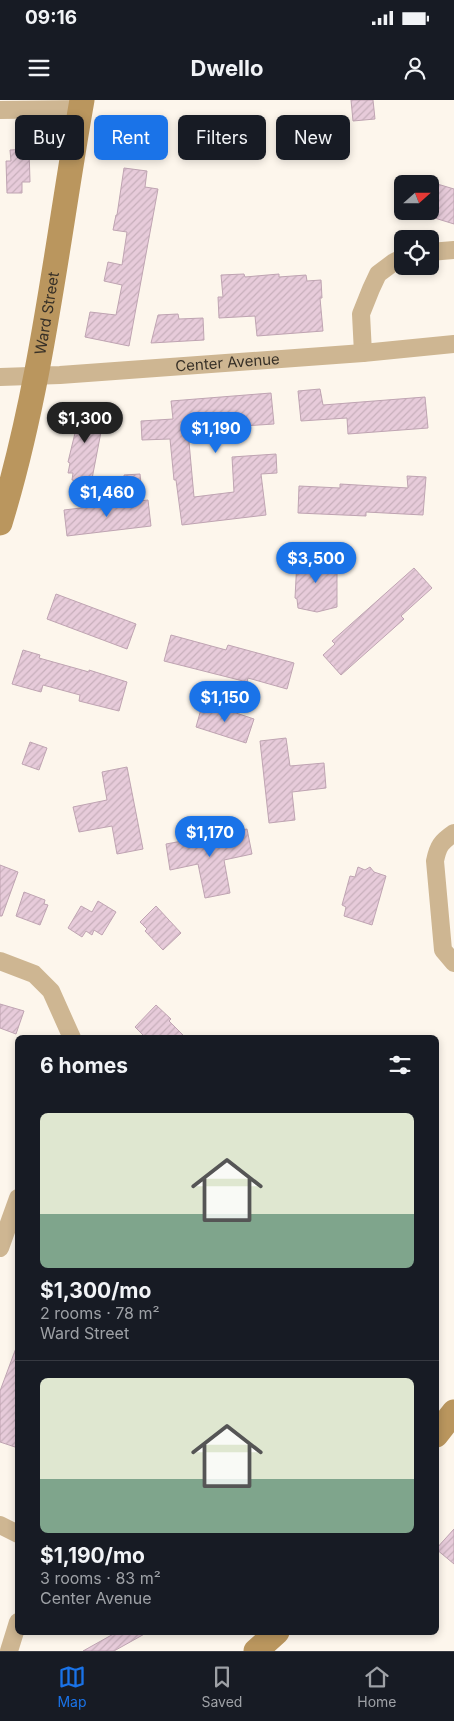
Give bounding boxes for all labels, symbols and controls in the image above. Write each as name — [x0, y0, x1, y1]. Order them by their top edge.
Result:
text: 09:16 — [25, 6, 77, 29]
icon: menu — [25, 54, 53, 82]
icon: person — [401, 54, 429, 82]
text: Dwello — [191, 55, 263, 81]
chip: Buy — [15, 115, 84, 160]
chip: Rent — [94, 115, 168, 160]
chip: Filters — [178, 115, 266, 160]
chip: New — [276, 115, 350, 160]
north arrow — [394, 175, 439, 220]
map controls — [394, 175, 439, 275]
button: locate — [394, 230, 439, 275]
street label: Ward Street — [30, 270, 63, 356]
street label: Center Avenue — [175, 349, 280, 376]
pin: $1,300 — [44, 402, 126, 444]
text: $1,300 — [58, 408, 112, 428]
pin: $1,190 — [175, 412, 257, 454]
text: $1,190 — [191, 418, 241, 438]
pin: $1,460 — [66, 476, 148, 518]
text: $1,460 — [80, 482, 134, 502]
pin: $3,500 — [275, 542, 357, 584]
text: $3,500 — [287, 548, 345, 568]
pin: $1,150 — [184, 680, 266, 723]
text: $1,150 — [200, 687, 250, 707]
pin: $1,170 — [169, 816, 251, 858]
text: $1,170 — [186, 822, 234, 842]
icon: filters — [386, 1051, 414, 1079]
text: 6 homes — [40, 1053, 128, 1078]
icon: home — [182, 1145, 272, 1235]
text: $1,300/mo — [40, 1278, 151, 1303]
text: 2 rooms · 78 m² — [40, 1303, 160, 1323]
text: Ward Street — [40, 1323, 129, 1343]
icon: home — [182, 1411, 272, 1501]
text: $1,190/mo — [40, 1543, 145, 1568]
text: 3 rooms · 83 m² — [40, 1568, 161, 1588]
text: Center Avenue — [40, 1588, 152, 1608]
tab: Map — [57, 1663, 87, 1710]
tab: Saved — [201, 1663, 242, 1710]
tab: Home — [357, 1663, 397, 1710]

